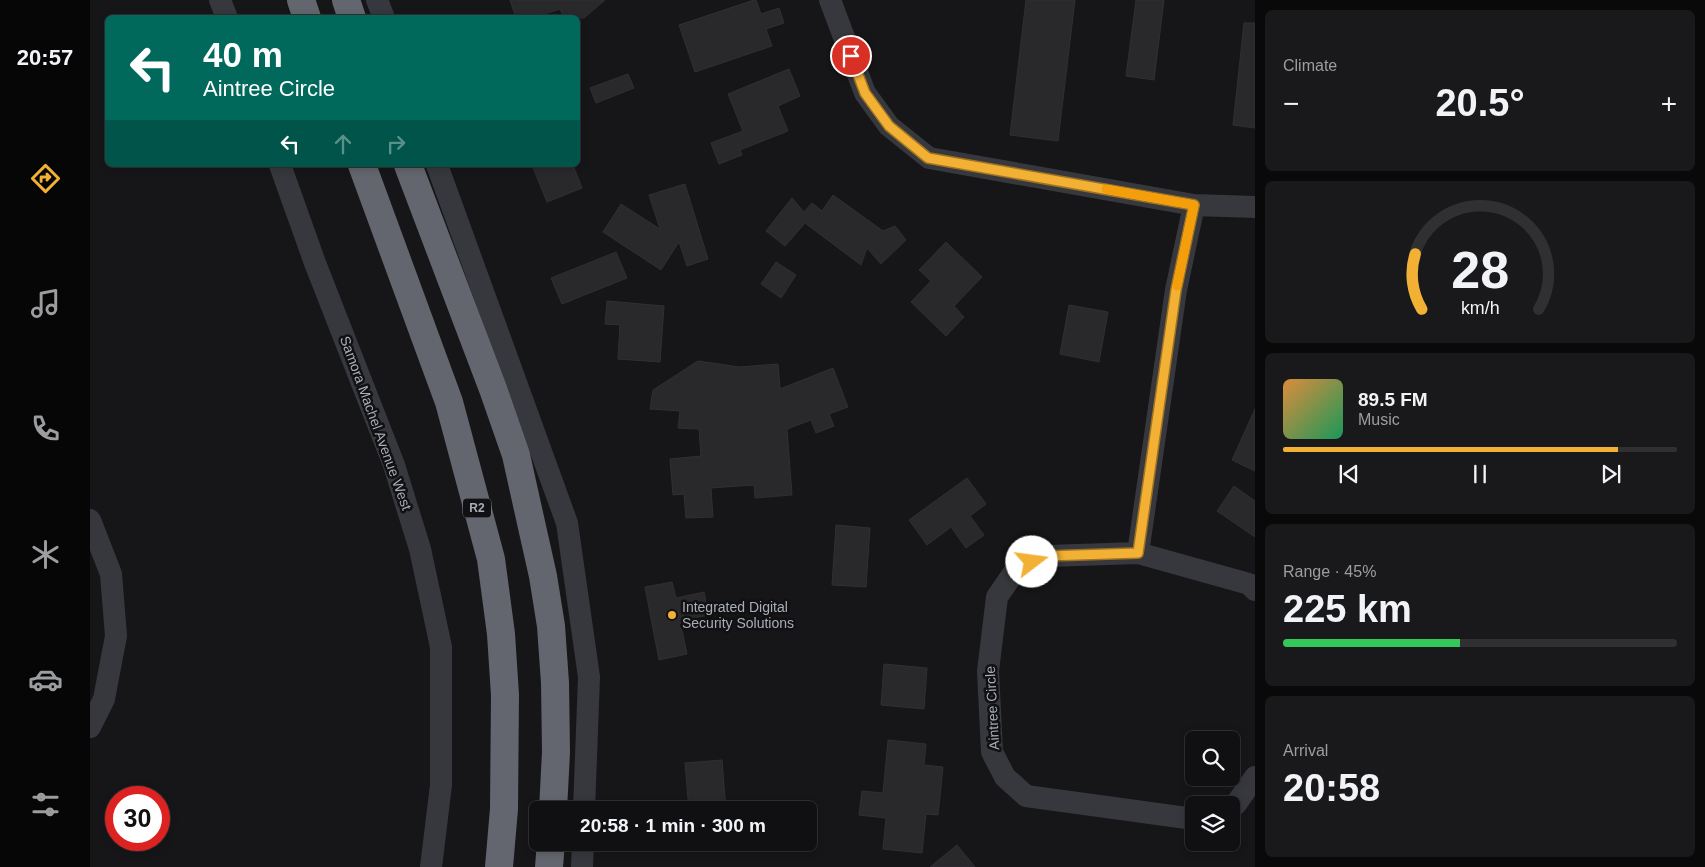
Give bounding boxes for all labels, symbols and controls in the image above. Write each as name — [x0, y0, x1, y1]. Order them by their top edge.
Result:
icon: left — [120, 35, 185, 100]
text: 40 m — [203, 35, 283, 74]
pin — [830, 35, 872, 77]
icon: arrive — [837, 42, 865, 70]
text: 20:57 — [17, 45, 73, 70]
text: Climate — [1283, 57, 1337, 74]
text: Aintree Circle — [203, 76, 335, 101]
text: 20.5° — [1435, 82, 1525, 124]
text: − — [1283, 88, 1299, 119]
text: + — [1661, 88, 1677, 119]
icon: left — [276, 130, 304, 158]
icon: ahead — [329, 130, 357, 158]
icon: right — [382, 130, 410, 158]
icon: directions — [28, 161, 63, 196]
text: 28 — [1451, 241, 1509, 299]
icon: music — [28, 286, 63, 321]
text: km/h — [1461, 298, 1499, 318]
street label: Samora Machel Avenue West — [337, 334, 415, 512]
text: 89.5 FM — [1358, 389, 1428, 410]
icon: phone — [28, 411, 63, 446]
text: Music — [1358, 411, 1400, 428]
icon: previous — [1335, 460, 1363, 488]
icon: pause — [1466, 460, 1494, 488]
icon: next — [1597, 460, 1625, 488]
road number: R2 — [463, 498, 491, 518]
position arrow — [1005, 535, 1057, 587]
icon: climate — [28, 537, 63, 572]
text: Range · 45% — [1283, 563, 1376, 580]
text: 225 km — [1283, 588, 1412, 630]
place label: Integrated Digital Security Solutions — [682, 599, 794, 631]
marker: Integrated Digital Security Solutions — [666, 609, 678, 621]
icon: car — [28, 662, 63, 697]
street label: Aintree Circle — [982, 665, 1002, 750]
map controls — [1185, 731, 1240, 851]
button: search — [1185, 731, 1240, 786]
text: Arrival — [1283, 742, 1328, 759]
text: 20:58 — [1283, 767, 1380, 809]
speed limit sign: 30 — [105, 786, 170, 851]
icon: filters — [28, 787, 63, 822]
button: layers — [1185, 796, 1240, 851]
text: 20:58 · 1 min · 300 m — [580, 815, 766, 836]

